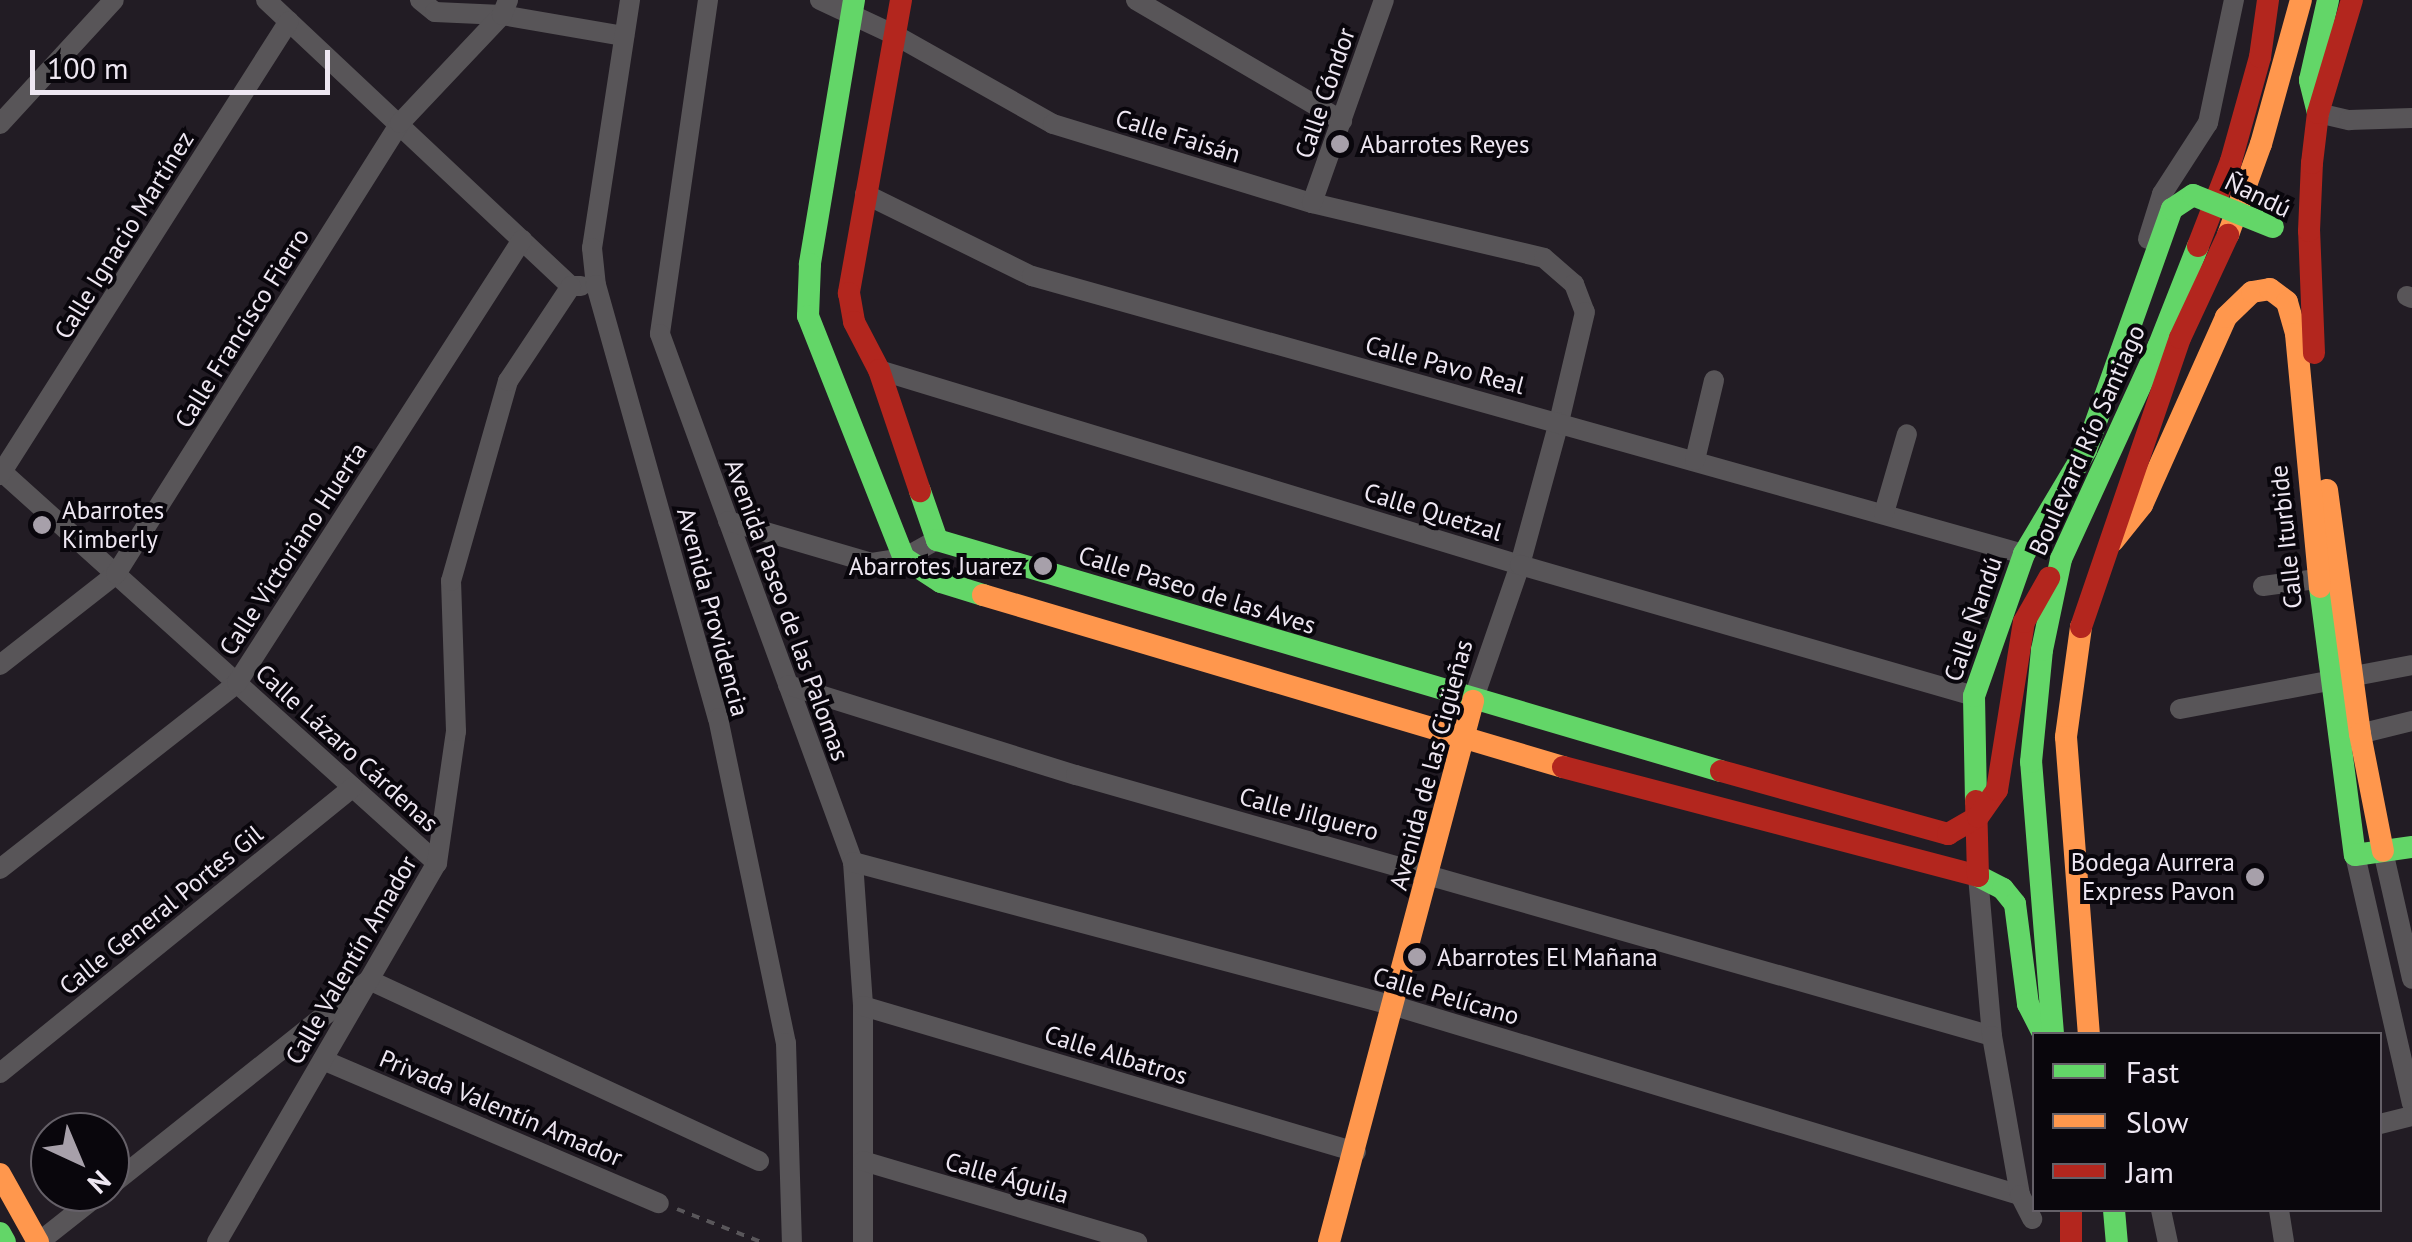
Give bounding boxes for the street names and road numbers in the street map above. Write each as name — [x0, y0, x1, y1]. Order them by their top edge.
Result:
street label: Calle Cóndor — [1289, 24, 1361, 162]
street label: Calle Faisán — [1112, 103, 1244, 169]
street label: Calle Ignacio Martínez — [48, 126, 200, 344]
street label: Ñandú — [2220, 166, 2296, 224]
street label: Calle Francisco Fierro — [168, 223, 316, 433]
street label: Boulevard Río Santiago — [2023, 320, 2151, 560]
street label: Calle Pavo Real — [1362, 329, 1528, 401]
street label: Calle Victoriano Huerta — [213, 437, 373, 661]
street label: Avenida Paseo de las Palomas — [718, 455, 856, 765]
street label: Calle Iturbide — [2264, 464, 2308, 610]
street label: Calle Quetzal — [1360, 477, 1506, 547]
street label: Avenida Providencia — [671, 504, 755, 720]
street label: Calle Paseo de las Aves — [1074, 540, 1320, 640]
street label: Calle Ñandú — [1938, 553, 2008, 685]
street label: Avenida de las Cigüeñas — [1383, 637, 1479, 893]
street label: Calle Lázaro Cárdenas — [249, 658, 445, 838]
street label: Calle Jilguero — [1236, 781, 1382, 847]
street label: Calle General Portes Gil — [53, 819, 269, 1001]
street label: Calle Valentín Amador — [279, 850, 423, 1070]
street label: Calle Pelícano — [1369, 961, 1523, 1031]
street label: Calle Albatros — [1040, 1019, 1192, 1091]
street label: Privada Valentín Amador — [374, 1043, 628, 1173]
street label: Calle Águila — [941, 1146, 1073, 1210]

